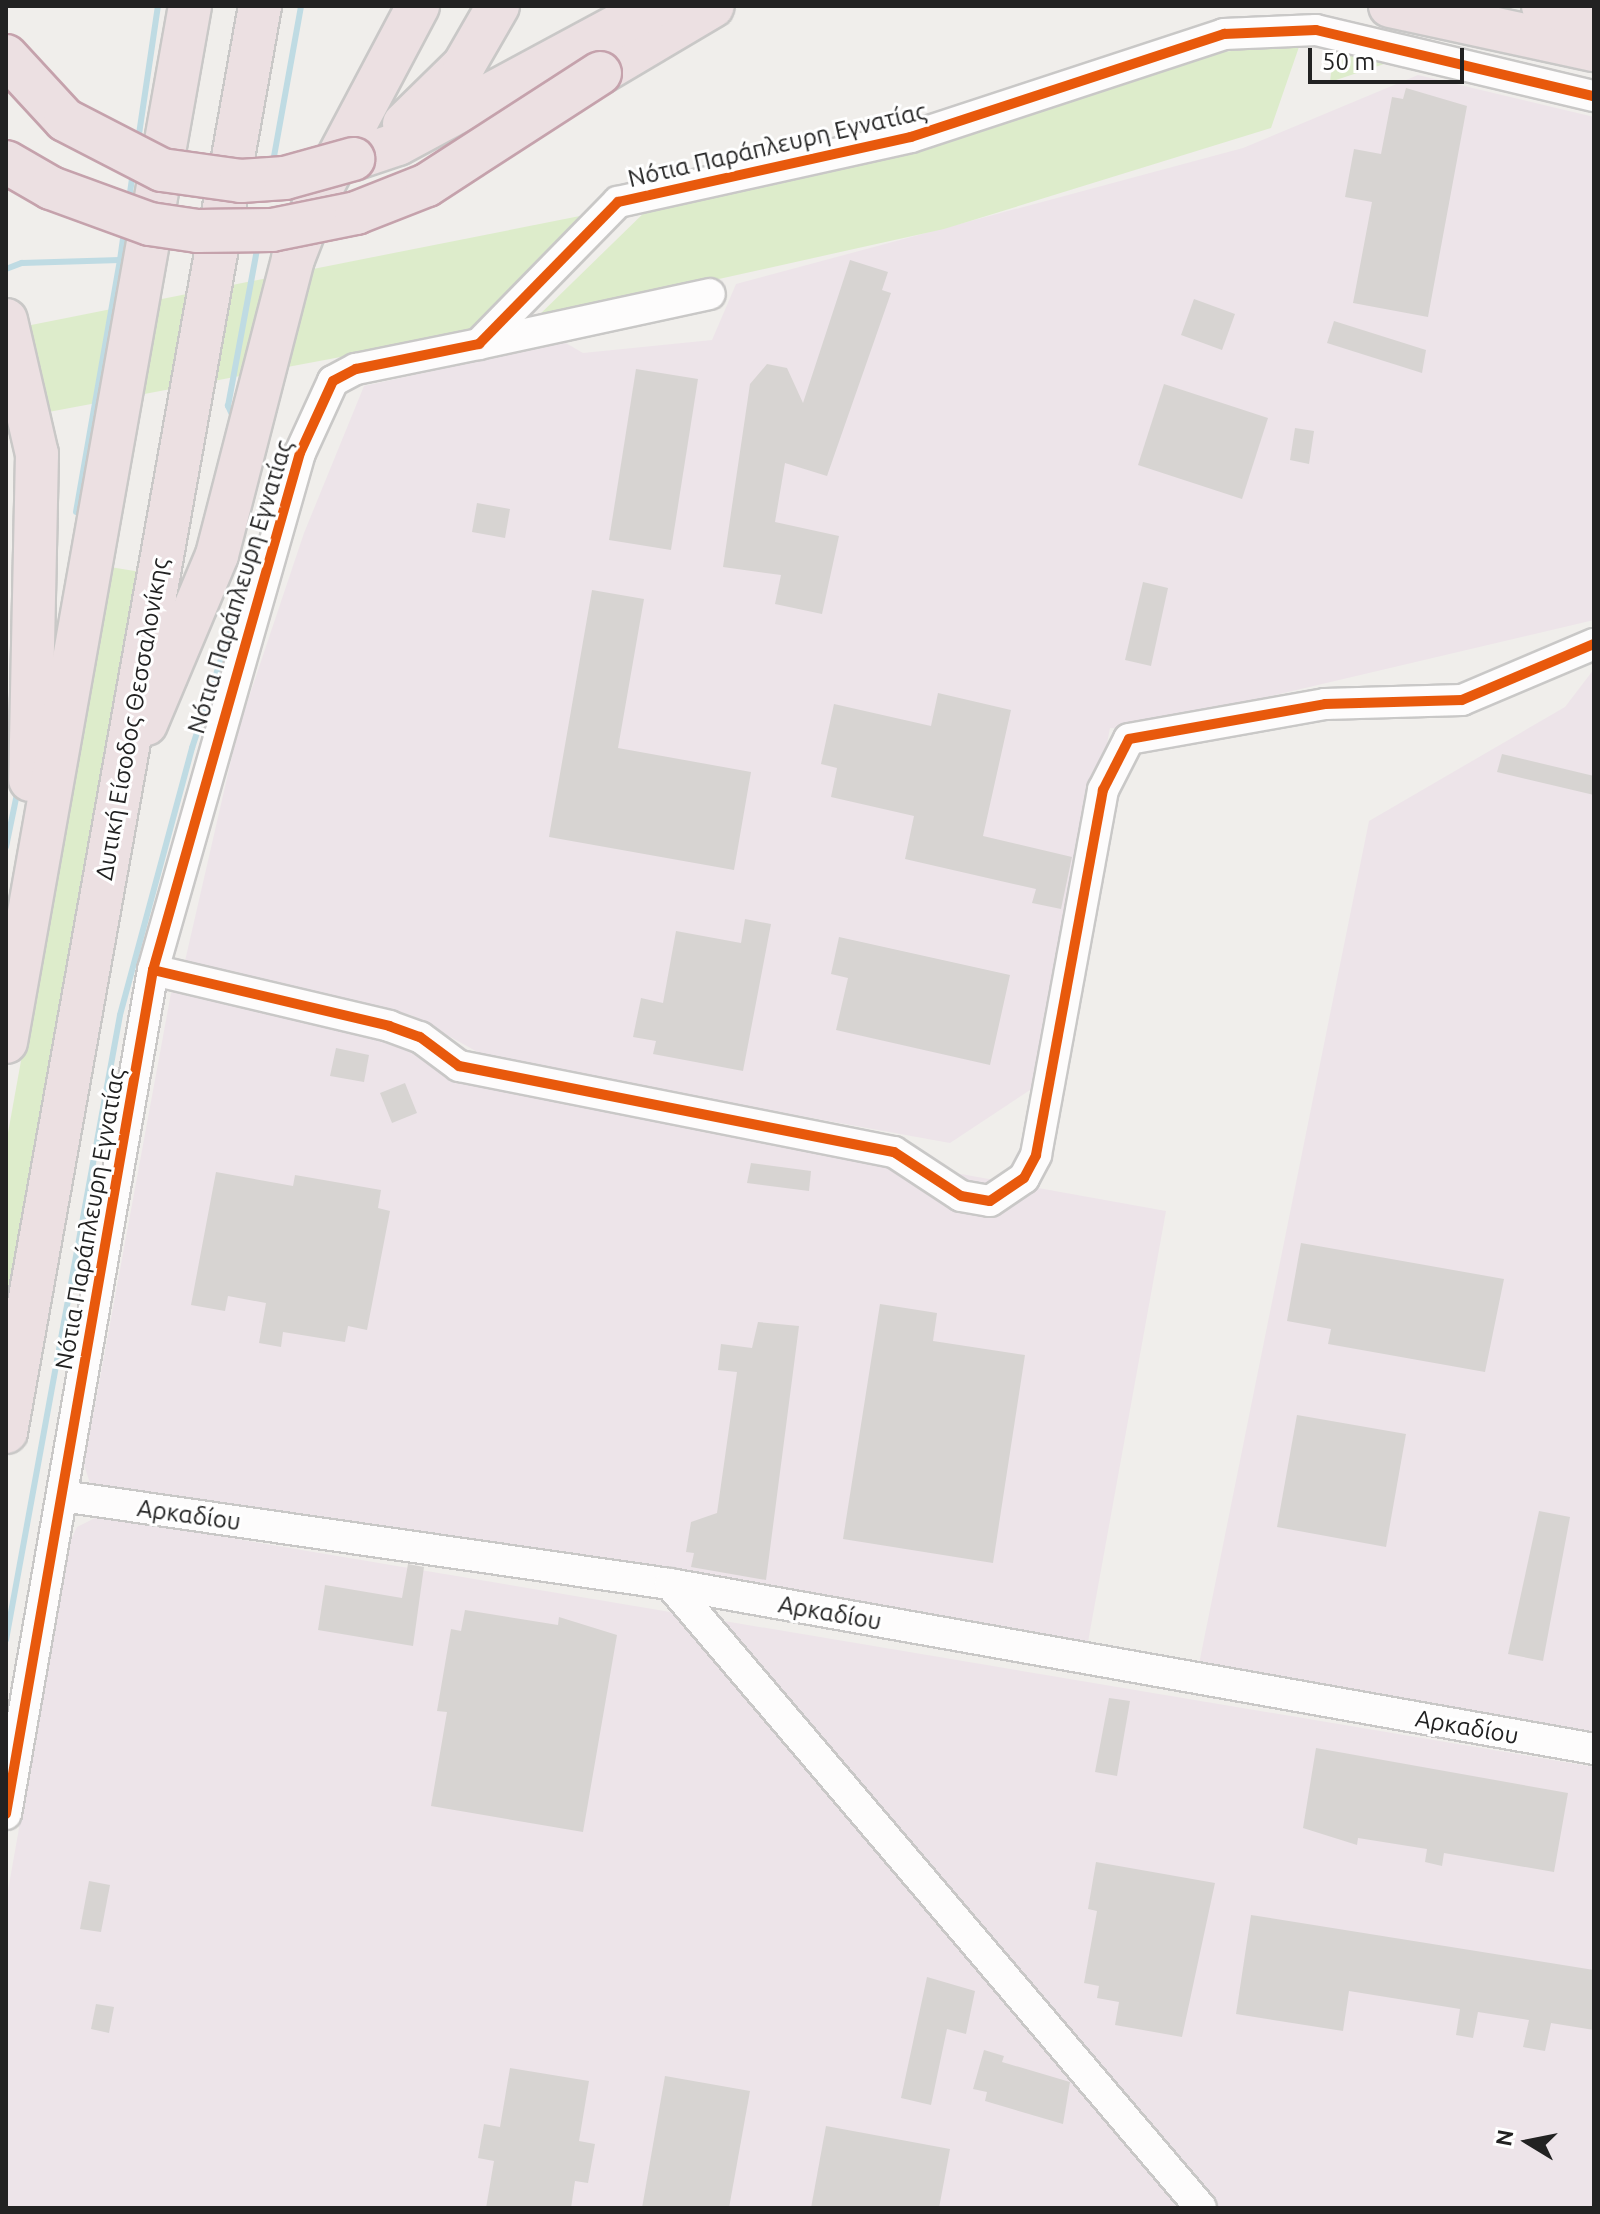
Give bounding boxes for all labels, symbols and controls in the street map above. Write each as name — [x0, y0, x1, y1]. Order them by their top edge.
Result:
scale bar — [1312, 32, 1468, 82]
text: 50 m — [1322, 48, 1375, 75]
street label: Νότια Παράπλευρη Εγνατίας — [625, 97, 929, 193]
street label: Νότια Παράπλευρη Εγνατίας — [182, 437, 298, 737]
street label: Δυτική Είσοδος Θεσσαλονίκης — [89, 556, 175, 882]
street label: Νότια Παράπλευρη Εγνατίας — [49, 1066, 131, 1372]
street label: Αρκαδίου — [135, 1493, 243, 1537]
street label: Αρκαδίου — [776, 1590, 884, 1636]
street label: Αρκαδίου — [1413, 1704, 1521, 1750]
north arrow — [1488, 2102, 1568, 2182]
text: N — [1490, 2127, 1518, 2148]

